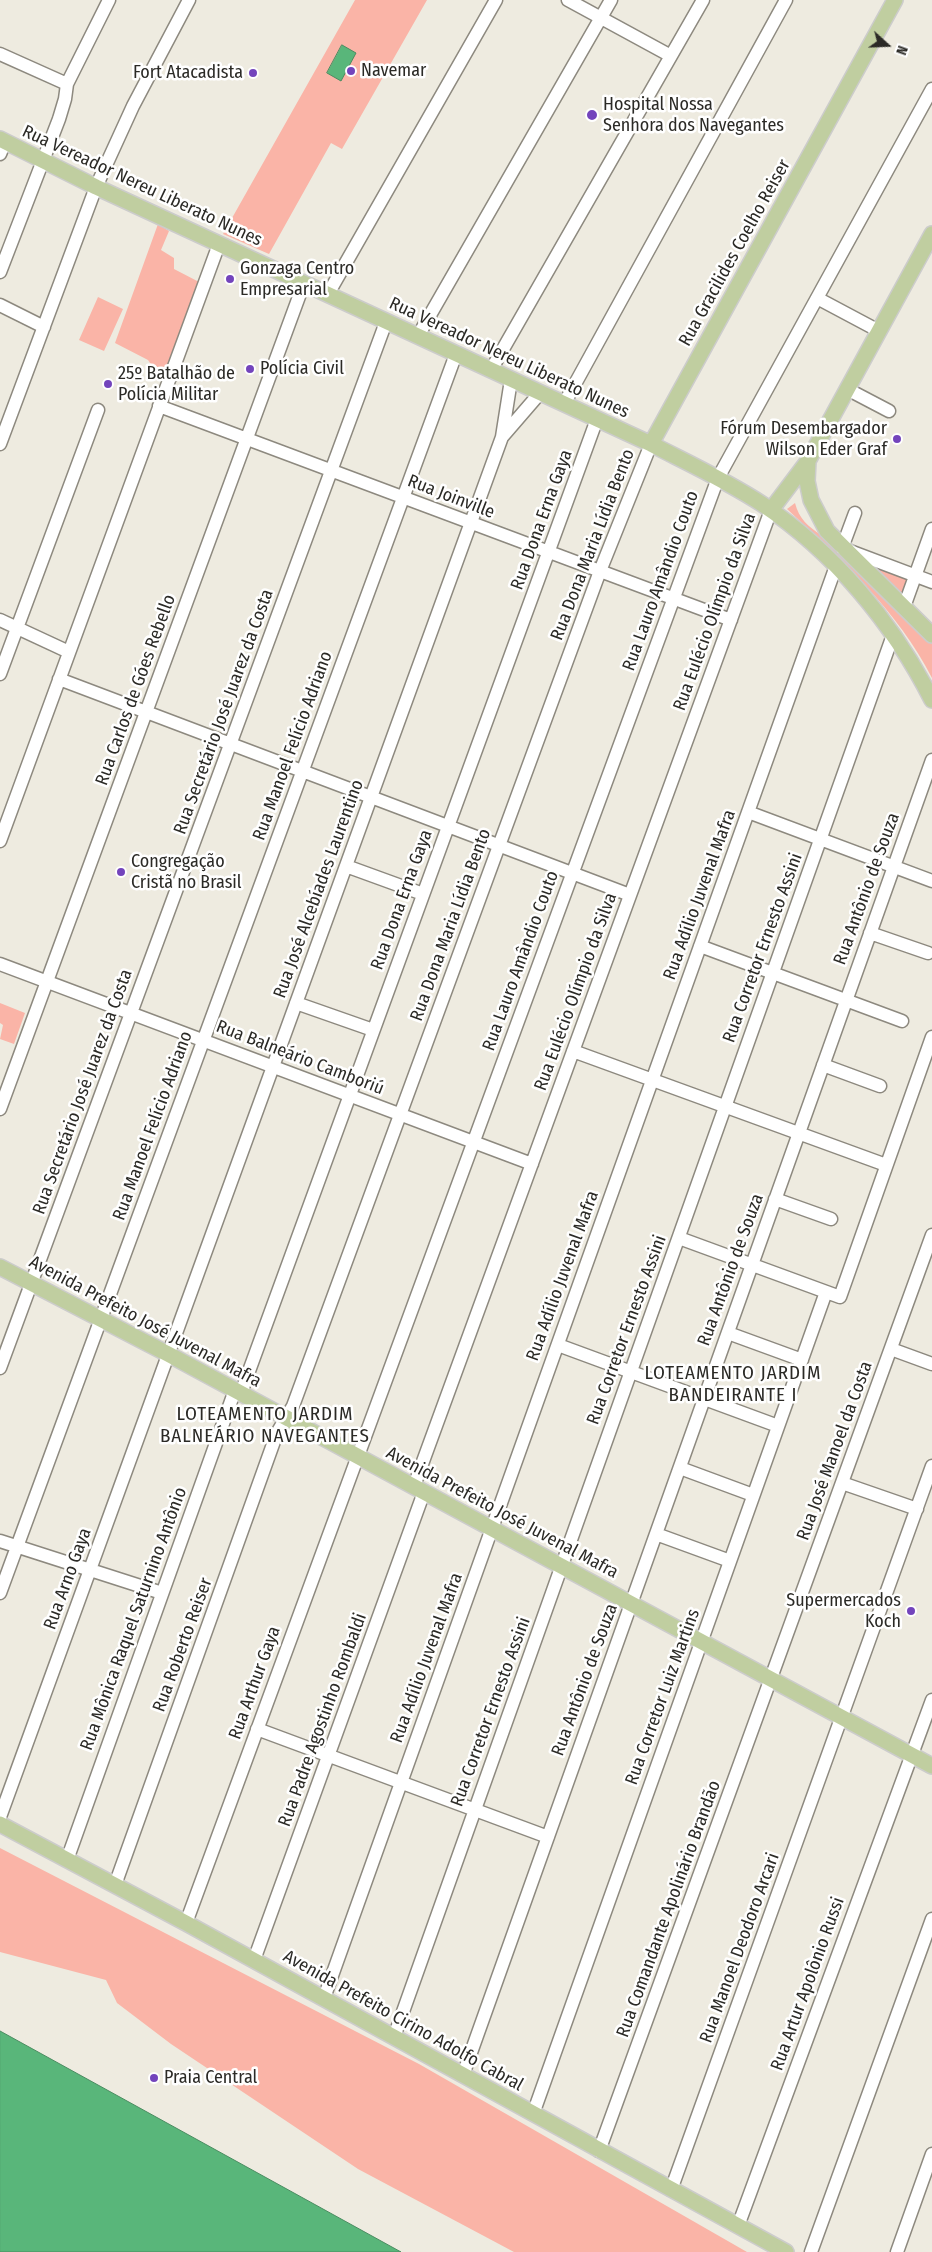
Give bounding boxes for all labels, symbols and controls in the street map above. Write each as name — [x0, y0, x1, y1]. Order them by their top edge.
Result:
north arrow — [862, 20, 912, 70]
text: N — [892, 43, 911, 57]
place label: Navemar — [361, 60, 426, 82]
place label: Fort Atacadista — [133, 62, 243, 84]
marker: Navemar — [345, 65, 357, 77]
marker: Fort Atacadista — [247, 67, 259, 79]
place label: Hospital Nossa Senhora dos Navegantes — [603, 94, 784, 136]
marker: Hospital Nossa Senhora dos Navegantes — [585, 108, 599, 122]
street label: Rua Vereador Nereu Liberato Nunes — [19, 121, 265, 251]
street label: Rua Gracilides Coelho Reiser — [675, 156, 795, 350]
place label: Gonzaga Centro Empresarial — [240, 258, 354, 300]
marker: Gonzaga Centro Empresarial — [224, 273, 236, 285]
street label: Rua Vereador Nereu Liberato Nunes — [386, 293, 632, 423]
place label: Polícia Civil — [260, 358, 344, 380]
place label: 25º Batalhão de Polícia Militar — [118, 363, 235, 406]
marker: Polícia Civil — [244, 363, 256, 375]
marker: 25º Batalhão de Polícia Militar — [102, 378, 114, 390]
place label: Fórum Desembargador Wilson Eder Graf — [720, 418, 887, 460]
marker: Fórum Desembargador Wilson Eder Graf — [891, 433, 903, 445]
street label: Rua Dona Maria Lídia Bento — [547, 446, 639, 644]
street label: Rua Dona Erna Gaya — [507, 447, 577, 593]
street label: Rua Joinville — [404, 471, 498, 523]
street label: Rua Lauro Amândio Couto — [618, 488, 704, 674]
street label: Rua Eulécio Olímpio da Silva — [669, 510, 761, 714]
street label: Rua Secretário José Juarez da Costa — [170, 587, 278, 837]
street label: Rua Carlos de Góes Rebello — [91, 592, 181, 788]
street label: Rua Manoel Felício Adriano — [249, 648, 337, 844]
street label: Rua José Alcebíades Laurentino — [269, 777, 369, 1001]
street label: Rua Adílio Juvenal Mafra — [659, 807, 741, 983]
street label: Rua Antônio de Souza — [829, 810, 905, 968]
street label: Rua Dona Maria Lídia Bento — [406, 826, 496, 1024]
street label: Rua Dona Erna Gaya — [367, 827, 437, 973]
street label: Rua Corretor Ernesto Assini — [719, 850, 807, 1046]
place label: Congregação Cristã no Brasil — [131, 851, 242, 894]
marker: Congregação Cristã no Brasil — [115, 866, 127, 878]
street label: Rua Lauro Amândio Couto — [478, 868, 564, 1054]
street label: Rua Eulécio Olímpio da Silva — [530, 890, 622, 1094]
street label: Rua Secretário José Juarez da Costa — [29, 967, 137, 1217]
street label: Rua Balneário Camboriú — [213, 1016, 387, 1100]
street label: Rua Manoel Felício Adriano — [109, 1028, 197, 1224]
street label: Rua Adílio Juvenal Mafra — [522, 1188, 604, 1364]
street label: Rua Antônio de Souza — [693, 1191, 769, 1349]
street label: Rua Corretor Ernesto Assini — [583, 1232, 671, 1428]
street label: Avenida Prefeito José Juvenal Mafra — [25, 1251, 265, 1393]
street label: Rua José Manoel da Costa — [793, 1358, 877, 1544]
district label: LOTEAMENTO JARDIM BANDEIRANTE I — [642, 1363, 824, 1407]
district label: LOTEAMENTO JARDIM BALNEÁRIO NAVEGANTES — [158, 1404, 372, 1448]
street label: Avenida Prefeito José Juvenal Mafra — [382, 1442, 622, 1584]
street label: Rua Mônica Raquel Saturnino Antônio — [76, 1484, 192, 1754]
street label: Rua Arno Gaya — [40, 1525, 96, 1633]
street label: Rua Adílio Juvenal Mafra — [386, 1570, 468, 1746]
street label: Rua Roberto Reiser — [149, 1575, 217, 1715]
place label: Supermercados Koch — [786, 1590, 901, 1632]
street label: Rua Antônio de Souza — [547, 1601, 623, 1759]
marker: Supermercados Koch — [905, 1605, 917, 1617]
street label: Rua Corretor Luiz Martins — [621, 1606, 705, 1788]
street label: Rua Padre Agostinho Rombaldi — [274, 1610, 372, 1830]
street label: Rua Corretor Ernesto Assini — [447, 1614, 535, 1810]
street label: Rua Arthur Gaya — [225, 1623, 285, 1743]
street label: Rua Comandante Apolinário Brandão — [612, 1778, 726, 2040]
street label: Rua Manoel Deodoro Arcari — [696, 1850, 784, 2046]
street label: Rua Artur Apolônio Russi — [767, 1894, 849, 2074]
street label: Avenida Prefeito Cirino Adolfo Cabral — [279, 1946, 527, 2096]
place label: Praia Central — [164, 2067, 257, 2089]
marker: Praia Central — [148, 2072, 160, 2084]

